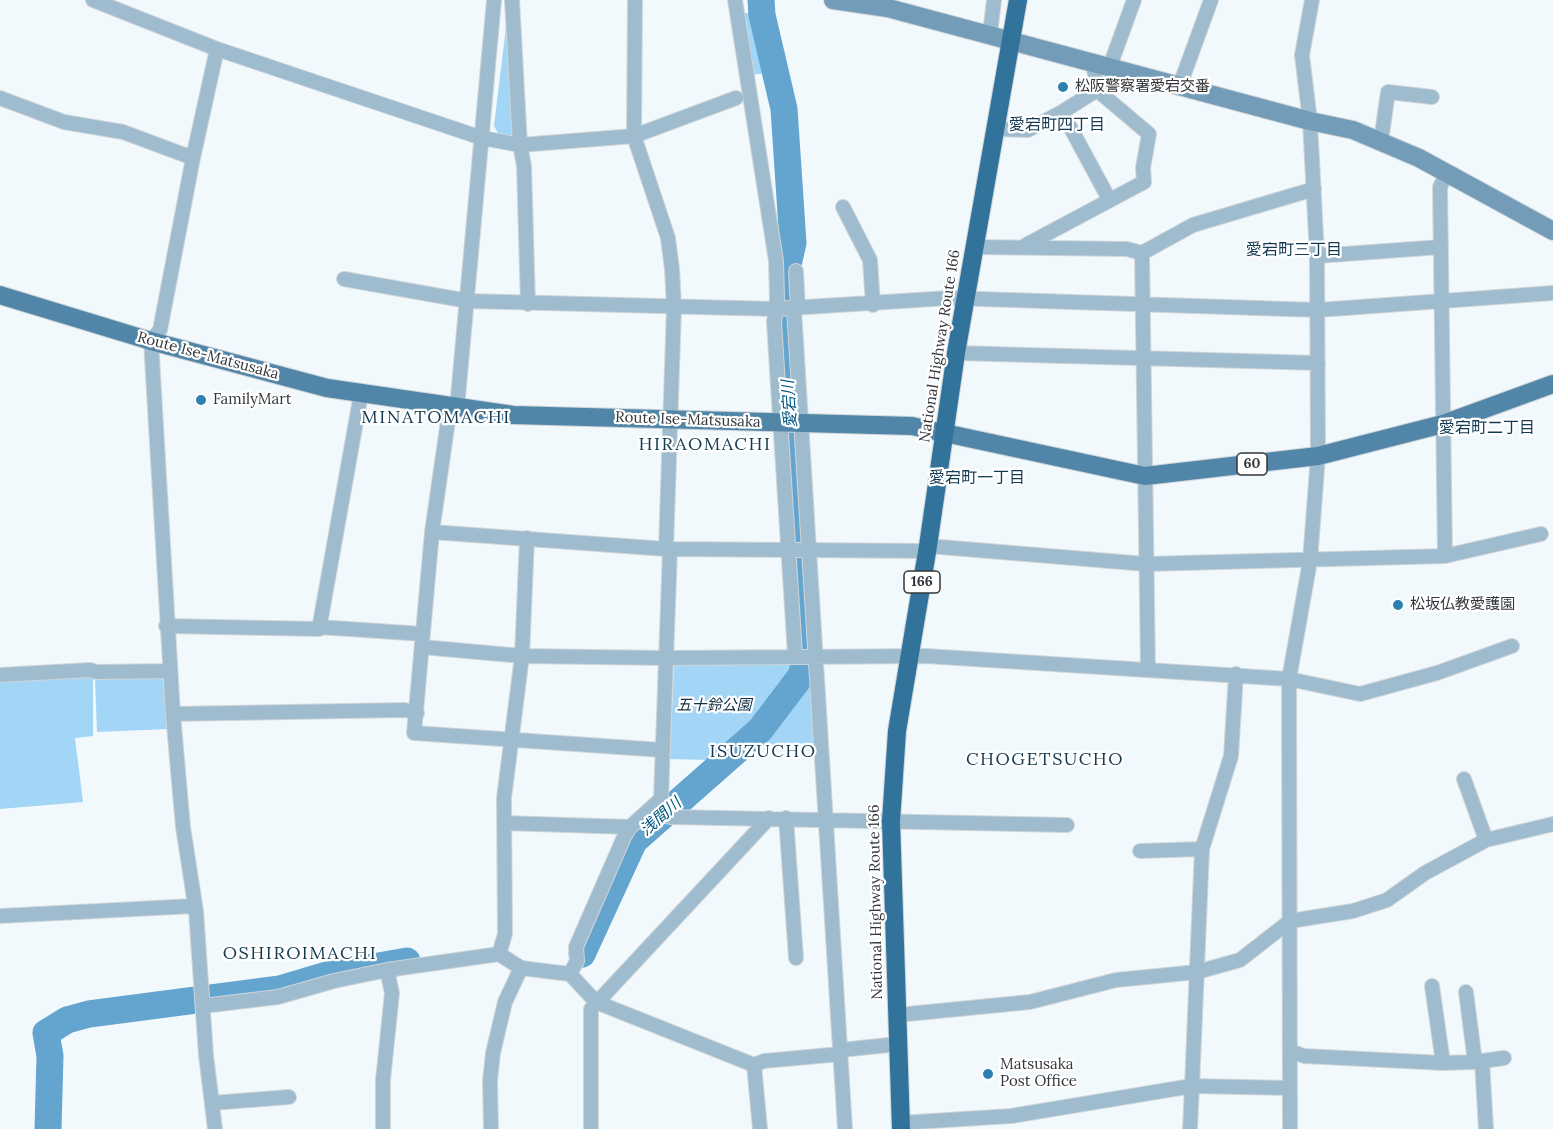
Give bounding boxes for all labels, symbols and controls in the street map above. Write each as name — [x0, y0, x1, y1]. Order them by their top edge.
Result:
place label: 松阪警察署愛宕交番 — [1075, 78, 1210, 96]
marker: 松阪警察署愛宕交番 — [1056, 80, 1070, 94]
district label: 愛宕町四丁目 — [1009, 115, 1105, 135]
district label: 愛宕町三丁目 — [1246, 240, 1342, 260]
street label: National Highway Route 166 — [916, 248, 964, 444]
street label: Route Ise-Matsusaka — [135, 328, 281, 384]
water label: 愛宕川 — [779, 379, 801, 429]
place label: FamilyMart — [213, 391, 292, 409]
marker: FamilyMart — [194, 393, 208, 407]
district label: MINATOMACHI — [361, 407, 511, 429]
street label: Route Ise-Matsusaka — [615, 408, 761, 432]
district label: 愛宕町二丁目 — [1439, 418, 1535, 438]
district label: HIRAOMACHI — [639, 434, 771, 456]
road number: 60 — [1237, 453, 1267, 475]
district label: 愛宕町一丁目 — [929, 468, 1025, 488]
road number: 166 — [904, 571, 940, 593]
place label: 松坂仏教愛護園 — [1410, 596, 1515, 614]
marker: 松坂仏教愛護園 — [1391, 598, 1405, 612]
park label: 五十鈴公園 — [677, 697, 751, 715]
district label: ISUZUCHO — [710, 741, 816, 763]
district label: CHOGETSUCHO — [966, 749, 1124, 771]
water label: 浅間川 — [637, 794, 685, 840]
street label: National Highway Route 166 — [865, 804, 887, 1000]
district label: OSHIROIMACHI — [223, 943, 377, 965]
place label: Matsusaka Post Office — [1000, 1056, 1077, 1091]
marker: Matsusaka Post Office — [981, 1067, 995, 1081]

